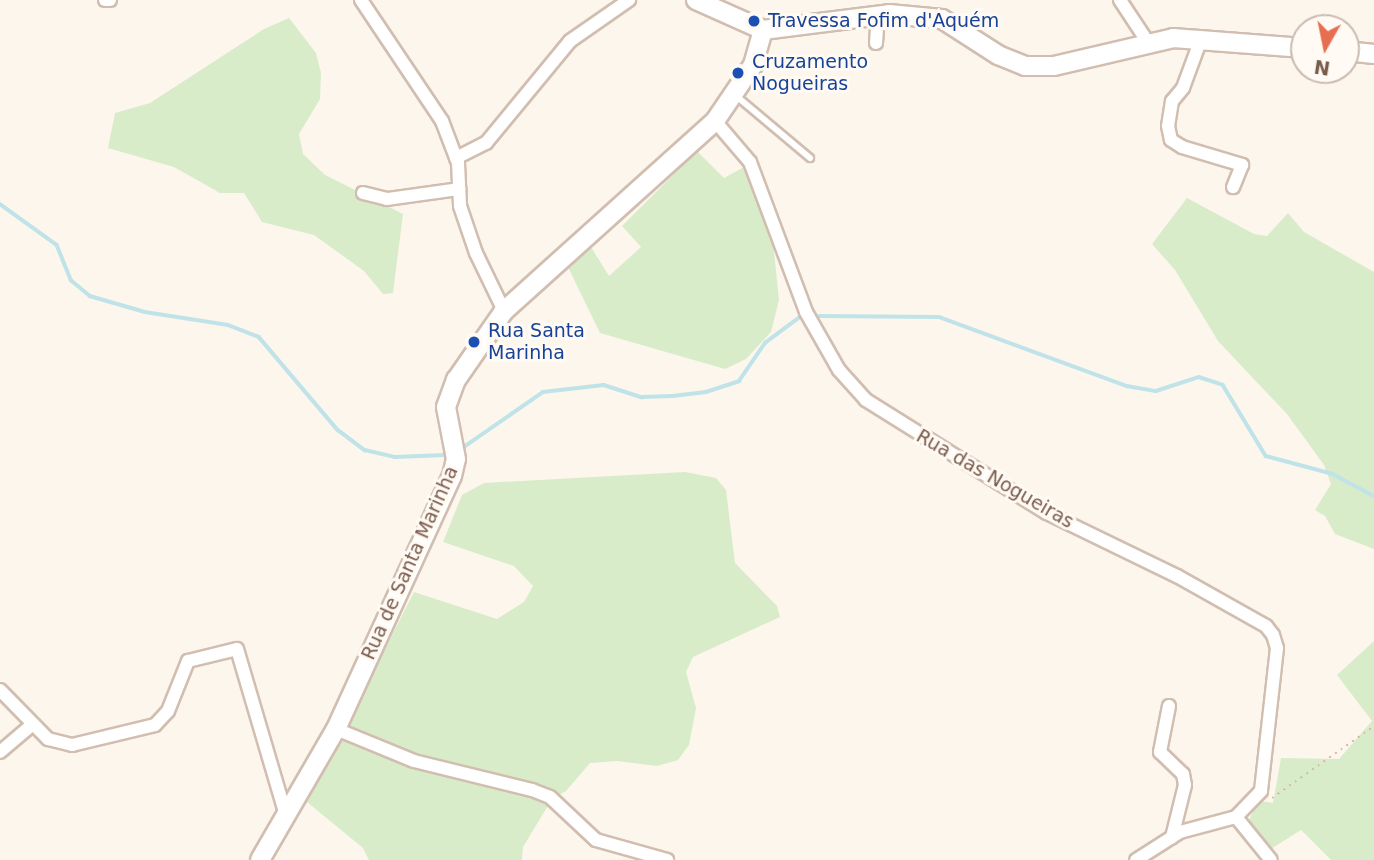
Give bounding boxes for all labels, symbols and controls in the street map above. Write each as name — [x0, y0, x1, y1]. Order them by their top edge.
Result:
place label: Travessa Fofim d'Aquém — [768, 10, 999, 32]
marker: Travessa Fofim d'Aquém — [746, 13, 762, 29]
north arrow — [1290, 14, 1360, 84]
place label: Cruzamento Nogueiras — [752, 51, 868, 95]
text: N — [1312, 56, 1332, 80]
marker: Cruzamento Nogueiras — [730, 65, 746, 81]
place label: Rua Santa Marinha — [488, 320, 585, 364]
marker: Rua Santa Marinha — [466, 334, 482, 350]
street label: Rua das Nogueiras — [912, 425, 1078, 533]
street label: Rua de Santa Marinha — [357, 463, 463, 663]

